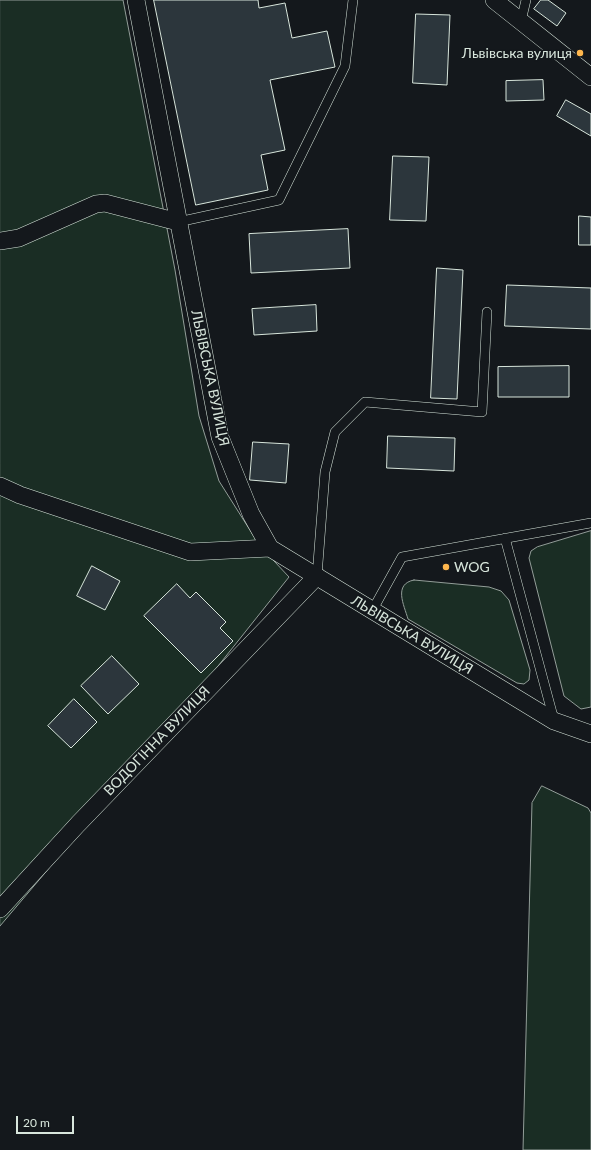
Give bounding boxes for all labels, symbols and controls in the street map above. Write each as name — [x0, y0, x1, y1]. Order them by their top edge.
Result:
place label: Львівська вулиця — [462, 45, 572, 61]
marker: Львівська вулиця — [575, 48, 585, 58]
street label: ЛЬВІВСЬКА ВУЛИЦЯ — [187, 308, 233, 448]
place label: WOG — [454, 559, 490, 575]
marker: WOG — [441, 562, 451, 572]
street label: ЛЬВІВСЬКА ВУЛИЦЯ — [348, 592, 476, 678]
street label: ВОДОГІННА ВУЛИЦЯ — [100, 683, 214, 799]
scale bar — [18, 1108, 76, 1134]
text: 20 m — [23, 1115, 50, 1130]

